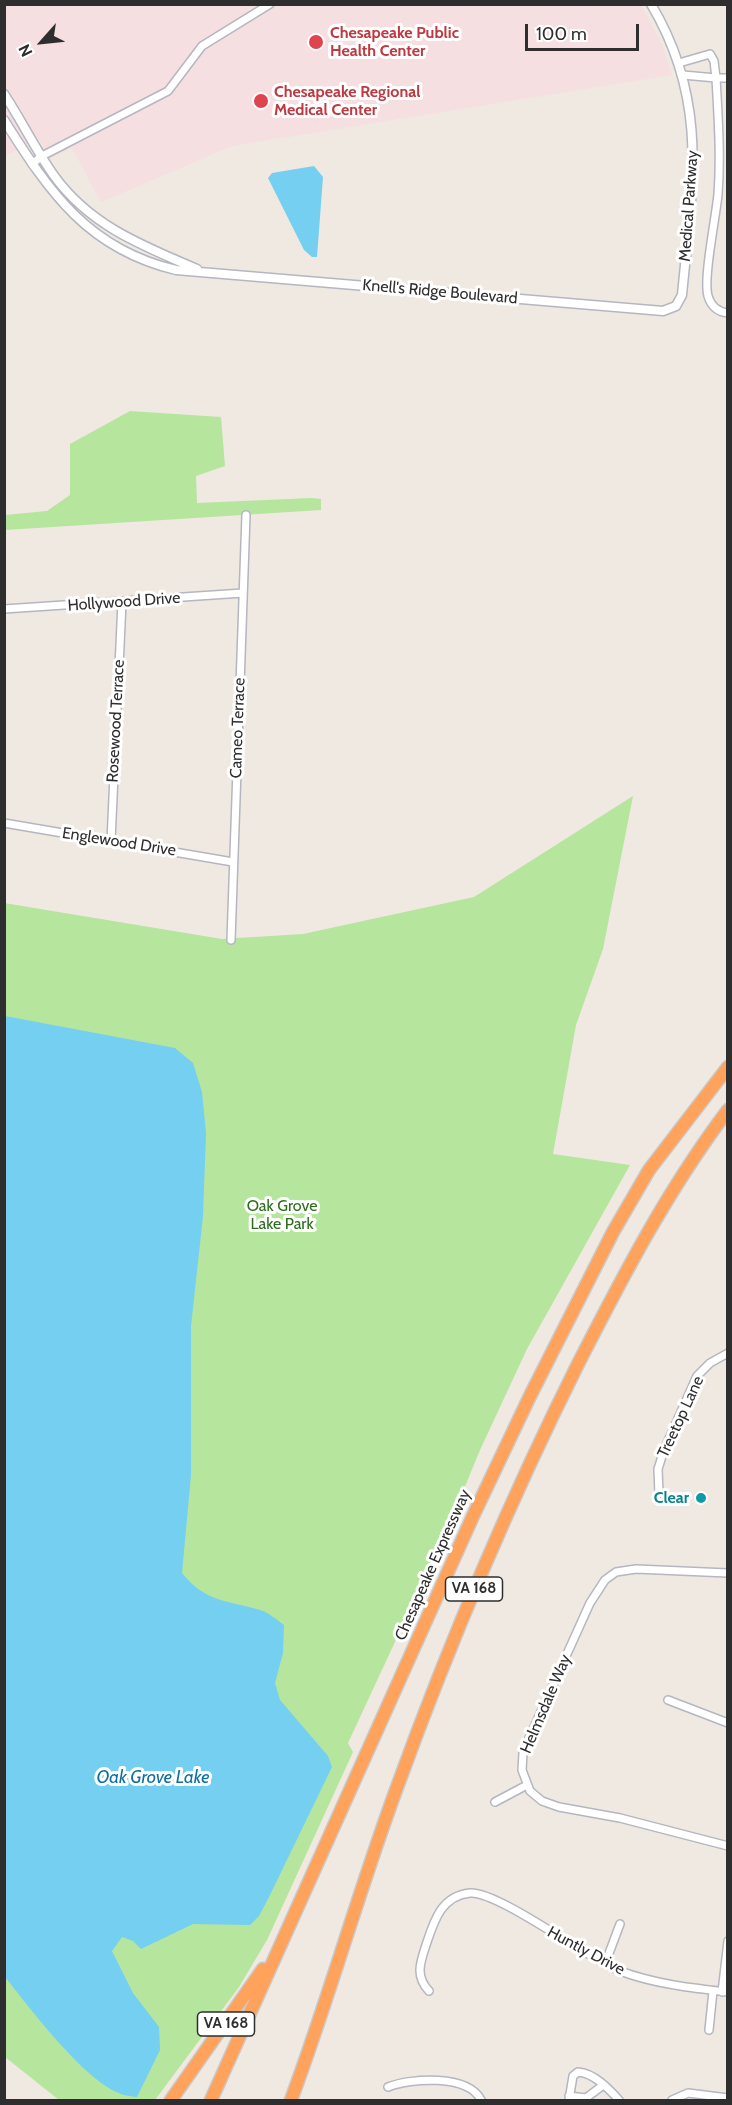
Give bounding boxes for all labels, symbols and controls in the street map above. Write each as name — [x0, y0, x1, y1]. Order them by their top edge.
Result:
north arrow — [12, 12, 72, 72]
scale bar — [528, 12, 642, 50]
place label: Chesapeake Public Health Center — [330, 23, 459, 61]
text: 100 m — [536, 23, 587, 45]
marker: Chesapeake Public Health Center — [307, 33, 325, 51]
text: N — [14, 41, 37, 60]
place label: Chesapeake Regional Medical Center — [274, 82, 420, 120]
marker: Chesapeake Regional Medical Center — [252, 92, 270, 110]
street label: Medical Parkway — [676, 150, 702, 262]
street label: Knell's Ridge Boulevard — [362, 276, 518, 308]
street label: Hollywood Drive — [67, 588, 181, 616]
street label: Rosewood Terrace — [103, 659, 129, 783]
street label: Cameo Terrace — [227, 677, 249, 779]
street label: Englewood Drive — [61, 824, 177, 860]
park label: Oak Grove Lake Park — [247, 1196, 317, 1234]
street label: Treetop Lane — [654, 1373, 708, 1461]
street label: Chesapeake Expressway — [391, 1487, 475, 1643]
place label: Clear — [654, 1488, 689, 1508]
marker: Clear — [694, 1491, 708, 1505]
road number: VA 168 — [446, 1577, 502, 1601]
street label: Helmsdale Way — [517, 1652, 575, 1756]
water label: Oak Grove Lake — [97, 1767, 209, 1789]
street label: Huntly Drive — [544, 1923, 628, 1979]
road number: VA 168 — [198, 2012, 254, 2036]

